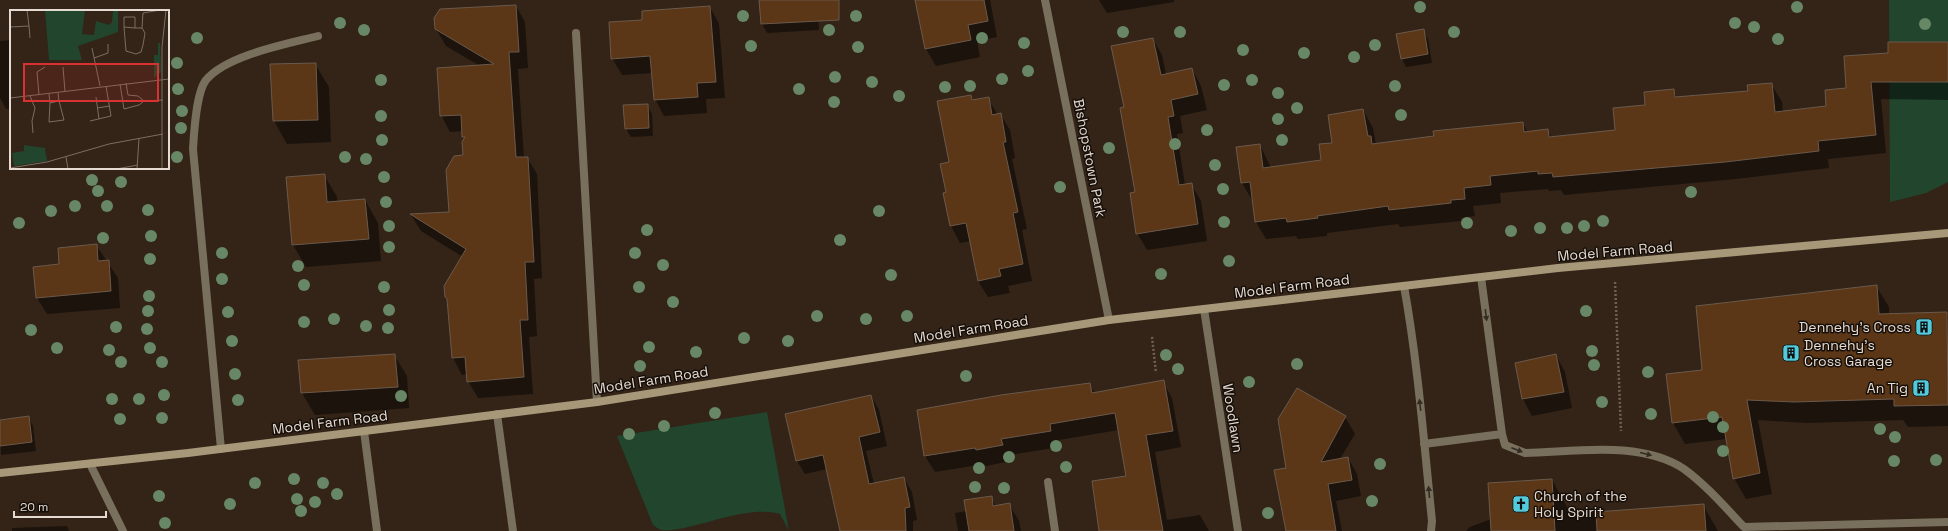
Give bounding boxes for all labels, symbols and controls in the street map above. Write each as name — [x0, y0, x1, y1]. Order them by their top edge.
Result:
inset map — [10, 10, 169, 169]
street label: Bishopstown Park — [1070, 97, 1110, 219]
street label: Model Farm Road — [1556, 237, 1674, 265]
street label: Model Farm Road — [1233, 270, 1351, 302]
one-way arrow — [1483, 309, 1489, 322]
street label: Model Farm Road — [912, 311, 1030, 347]
building icon: Dennehy's Cross — [1914, 317, 1934, 337]
place label: Dennehy's Cross — [1799, 318, 1911, 336]
place label: Dennehy's Cross Garage — [1804, 336, 1893, 370]
building icon: Dennehy's Cross Garage — [1781, 343, 1801, 363]
street label: Model Farm Road — [592, 362, 710, 398]
building icon: An Tig — [1911, 378, 1931, 398]
place label: An Tig — [1867, 379, 1908, 397]
street label: Woodlawn — [1219, 382, 1247, 454]
one-way arrow — [1417, 399, 1423, 411]
street label: Model Farm Road — [271, 406, 389, 438]
one-way arrow — [1511, 448, 1523, 454]
one-way arrow — [1640, 451, 1652, 457]
one-way arrow — [1426, 486, 1432, 498]
place label: Church of the Holy Spirit — [1534, 487, 1627, 521]
scale bar — [14, 493, 106, 519]
church icon: Church of the Holy Spirit — [1511, 494, 1531, 514]
text: 20 m — [20, 499, 48, 515]

